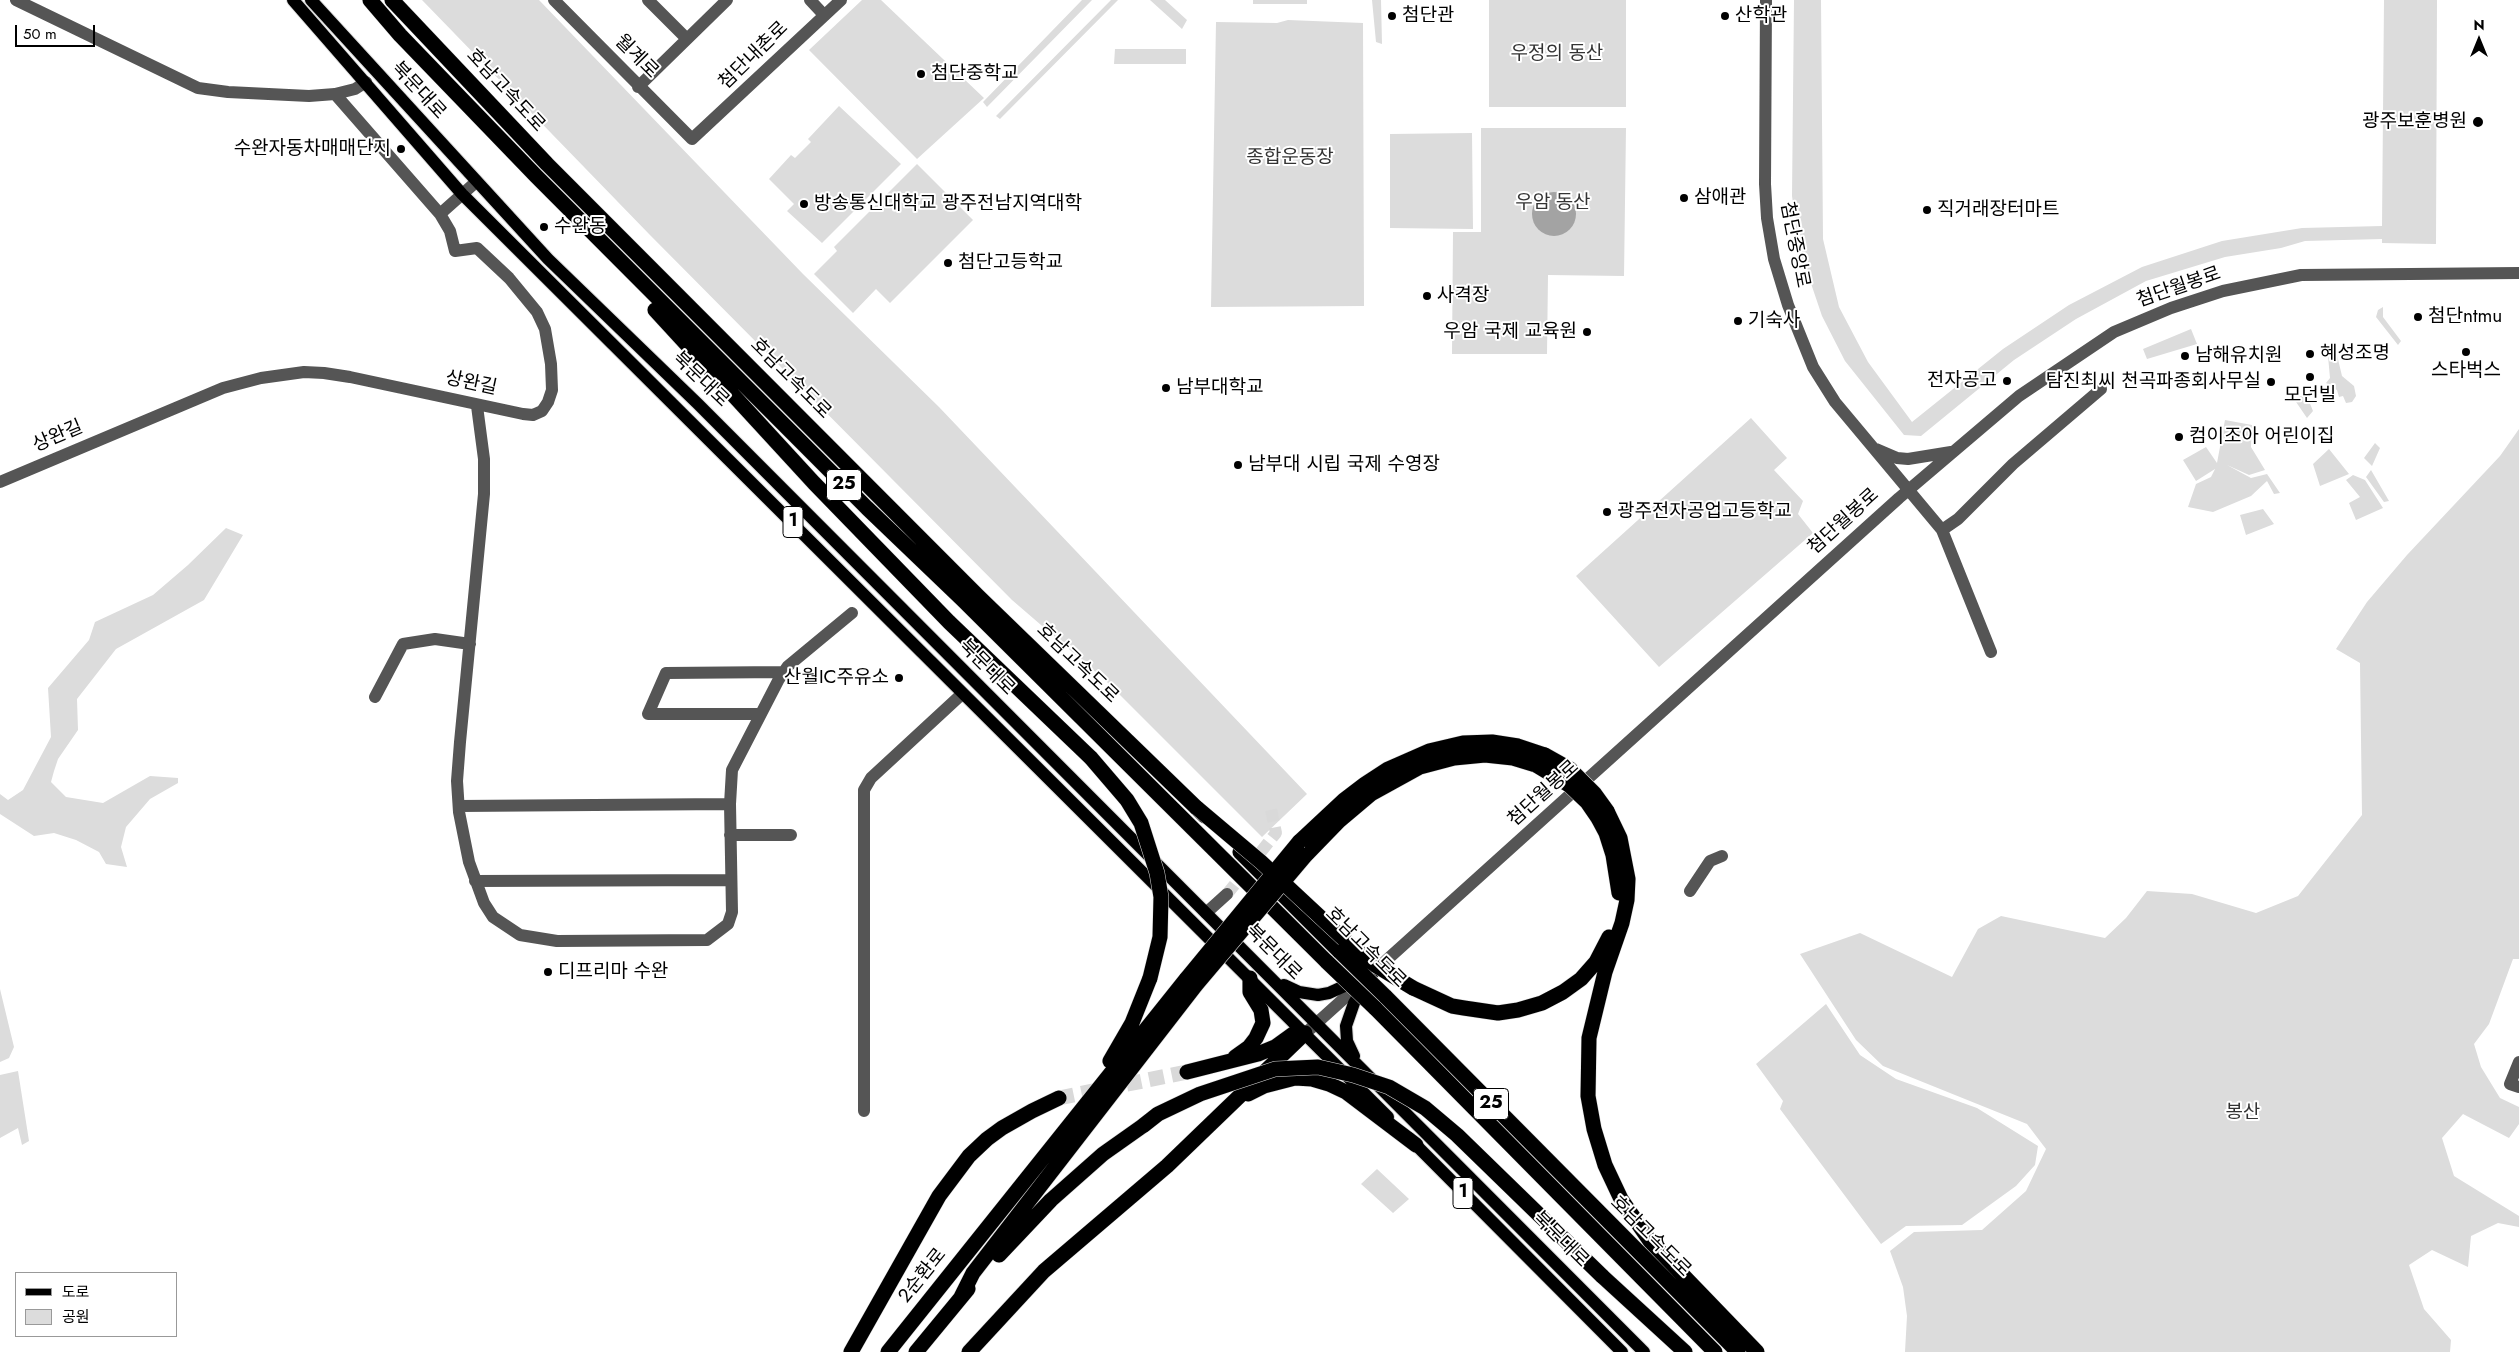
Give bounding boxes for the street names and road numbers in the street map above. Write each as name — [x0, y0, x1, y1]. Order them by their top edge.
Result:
street label: 첨단내촌로 — [715, 17, 793, 95]
street label: 월계로 — [609, 30, 663, 84]
street label: 호남고속도로 — [461, 45, 549, 137]
street label: 북문대로 — [386, 58, 450, 124]
street label: 첨단중앙로 — [1774, 200, 1814, 290]
street label: 첨단월봉로 — [2134, 263, 2224, 313]
street label: 호남고속도로 — [745, 334, 835, 424]
street label: 북문대로 — [667, 348, 733, 412]
street label: 상완길 — [443, 367, 499, 401]
street label: 상완길 — [29, 416, 87, 458]
road number: 25 — [826, 470, 862, 500]
street label: 첨단월봉로 — [1804, 484, 1884, 560]
road number: 1 — [783, 507, 803, 538]
street label: 호남고속도로 — [1031, 619, 1123, 709]
street label: 북문대로 — [953, 635, 1019, 701]
street label: 첨단월봉로 — [1504, 756, 1584, 832]
street label: 호남고속도로 — [1320, 903, 1410, 993]
street label: 북문대로 — [1240, 920, 1306, 986]
road number: 25 — [1474, 1088, 1508, 1120]
road number: 1 — [1453, 1178, 1473, 1208]
street label: 호남고속도로 — [1605, 1192, 1695, 1282]
street label: 북문대로 — [1527, 1207, 1593, 1273]
street label: 2순환로 — [894, 1244, 952, 1308]

